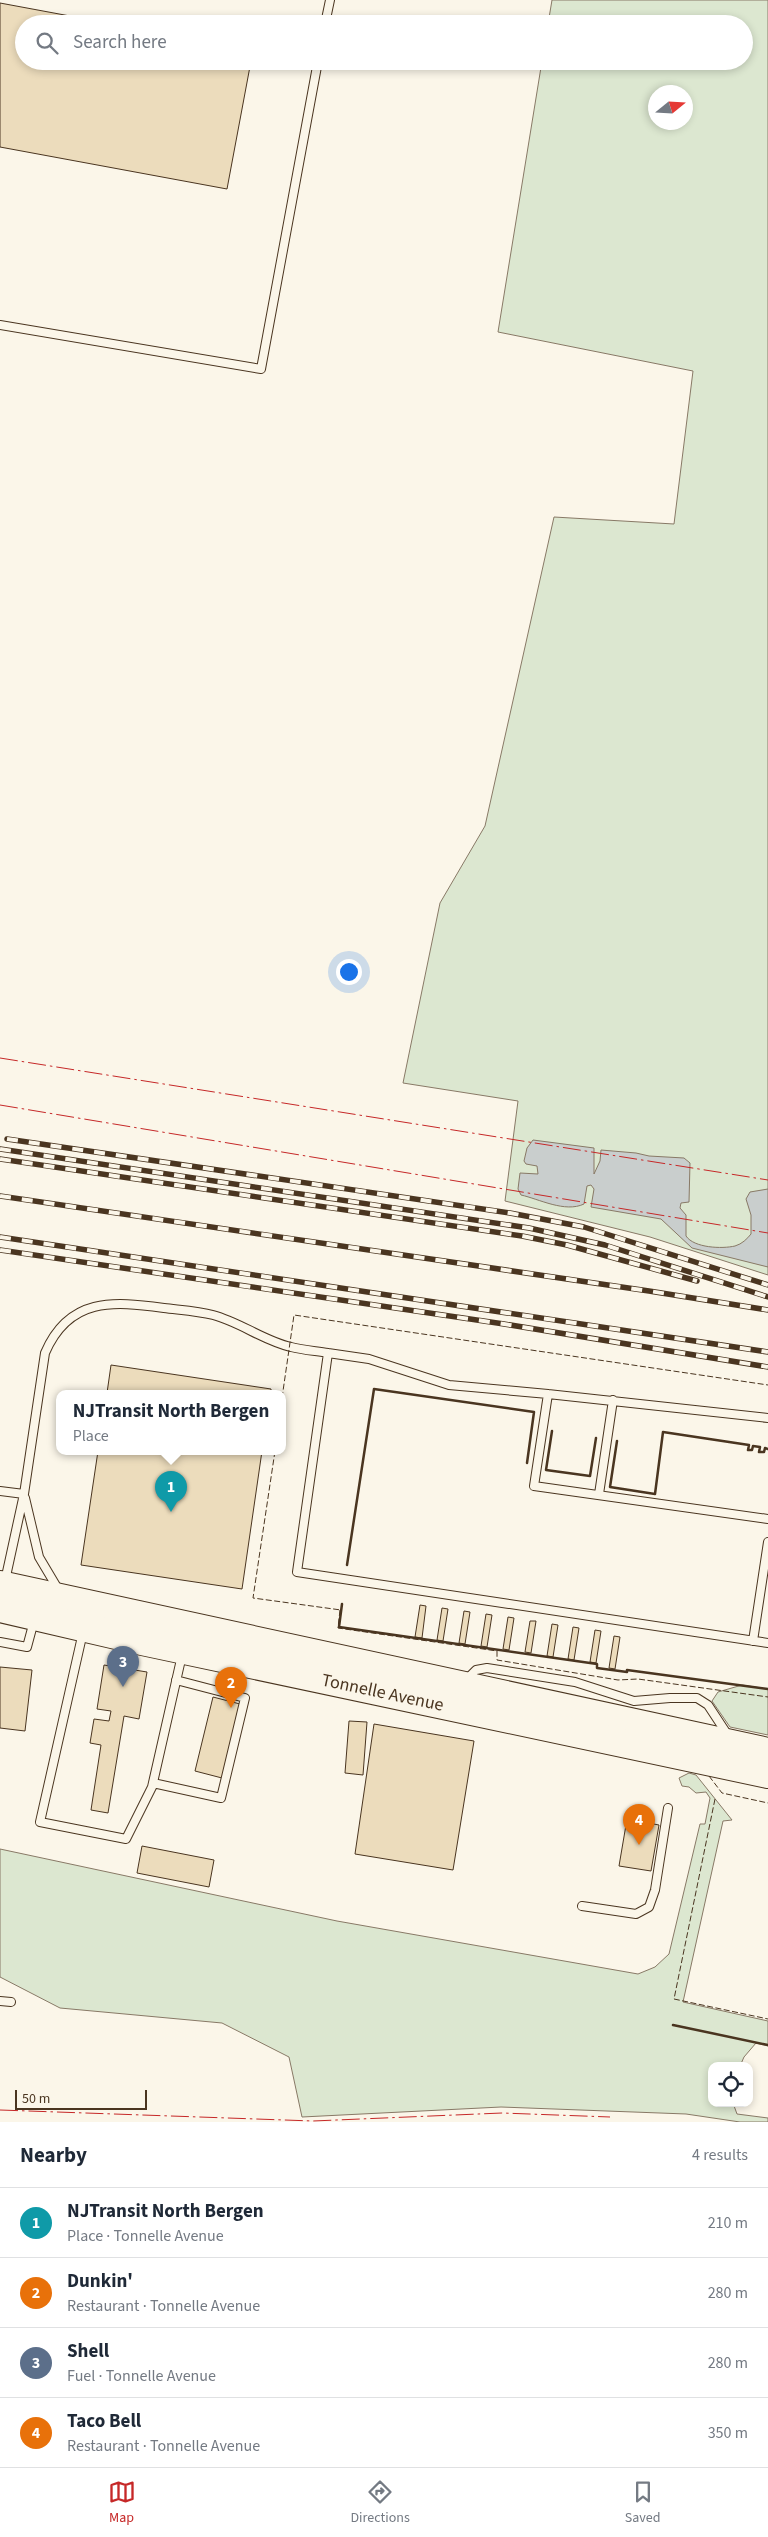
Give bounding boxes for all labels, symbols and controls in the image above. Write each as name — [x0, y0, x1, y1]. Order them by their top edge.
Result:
search box — [15, 15, 753, 70]
icon: search — [33, 29, 61, 57]
text: Search here — [73, 29, 167, 56]
north arrow — [648, 85, 693, 130]
your location — [336, 959, 362, 985]
popup — [56, 1390, 286, 1455]
text: NJTransit North Bergen — [73, 1398, 269, 1425]
text: Place — [73, 1425, 109, 1447]
pin: 1 — [155, 1471, 187, 1512]
pin: 3 — [107, 1646, 139, 1687]
pin: 2 — [215, 1667, 247, 1708]
street label: Tonnelle Avenue — [319, 1668, 446, 1718]
pin: 4 — [623, 1804, 655, 1845]
map controls — [708, 2062, 753, 2107]
button: locate — [708, 2062, 753, 2107]
scale bar — [15, 2087, 148, 2110]
text: 50 m — [22, 2089, 50, 2109]
text: Nearby — [20, 2140, 87, 2170]
text: 4 results — [692, 2144, 748, 2166]
text: NJTransit North Bergen — [67, 2198, 264, 2225]
text: 1 — [32, 2212, 40, 2234]
text: 210 m — [708, 2212, 748, 2234]
text: Place · Tonnelle Avenue — [67, 2225, 224, 2247]
text: Dunkin' — [67, 2268, 133, 2295]
text: 2 — [32, 2282, 40, 2304]
text: 280 m — [708, 2282, 748, 2304]
text: Restaurant · Tonnelle Avenue — [67, 2295, 260, 2317]
text: Shell — [67, 2338, 109, 2365]
text: 3 — [32, 2352, 40, 2374]
text: 280 m — [708, 2352, 748, 2374]
text: Fuel · Tonnelle Avenue — [67, 2365, 216, 2387]
text: Taco Bell — [67, 2408, 141, 2435]
text: 4 — [32, 2422, 40, 2444]
text: 350 m — [708, 2422, 748, 2444]
text: Restaurant · Tonnelle Avenue — [67, 2435, 260, 2457]
tab: Map — [108, 2478, 136, 2528]
tab: Directions — [351, 2478, 410, 2528]
tab: Saved — [625, 2478, 660, 2528]

